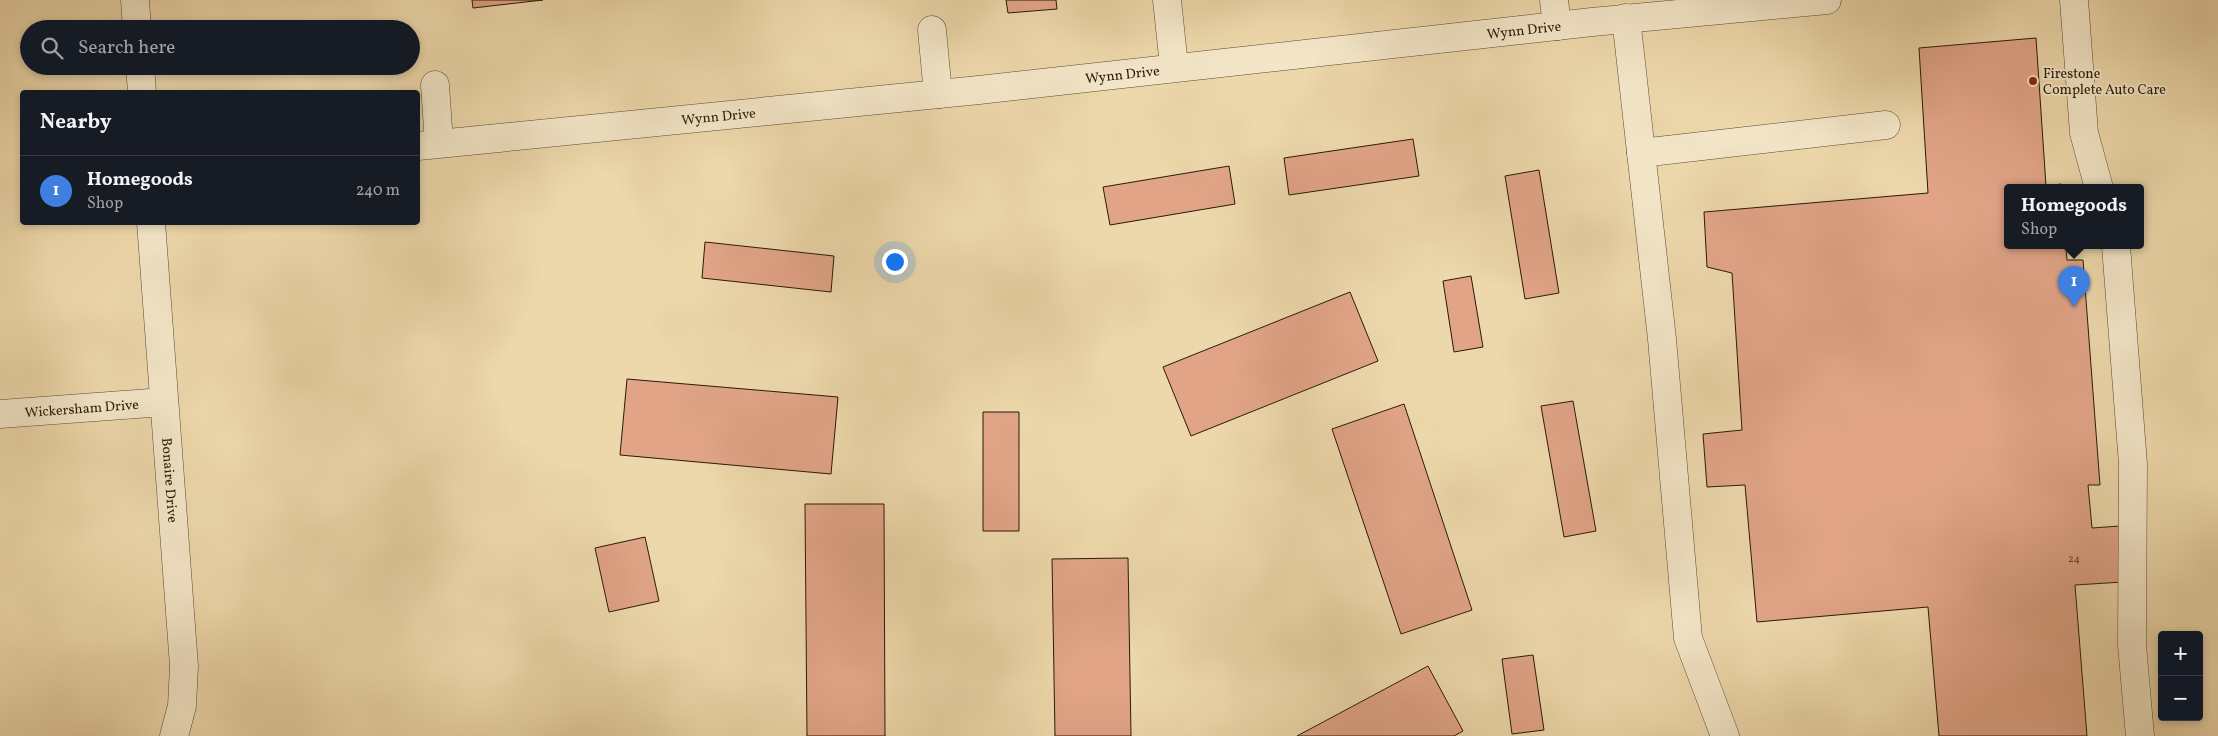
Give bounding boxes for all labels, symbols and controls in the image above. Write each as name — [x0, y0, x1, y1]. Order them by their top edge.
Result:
street label: Wynn Drive — [1486, 17, 1563, 45]
search box — [20, 20, 420, 75]
icon: search — [38, 34, 66, 62]
text: Search here — [78, 35, 175, 61]
street label: Wynn Drive — [1084, 62, 1161, 89]
place label: Firestone Complete Auto Care — [2043, 65, 2166, 100]
marker: Firestone Complete Auto Care — [2027, 75, 2039, 87]
street label: Wynn Drive — [680, 104, 757, 131]
text: Nearby — [40, 108, 111, 137]
text: Homegoods — [87, 167, 193, 193]
text: 1 — [53, 180, 59, 202]
text: 240 m — [356, 180, 400, 202]
popup — [2004, 184, 2144, 249]
text: Shop — [87, 193, 123, 215]
text: Homegoods — [2021, 193, 2127, 219]
text: Shop — [2021, 219, 2057, 241]
your location — [882, 249, 908, 275]
pin: 1 — [2058, 266, 2090, 307]
street label: Wickersham Drive — [24, 396, 140, 423]
street label: Bonaire Drive — [156, 437, 181, 524]
house number: 24 — [2068, 552, 2080, 567]
map controls — [2158, 631, 2203, 721]
button: + — [2158, 631, 2203, 676]
button: − — [2158, 676, 2203, 721]

